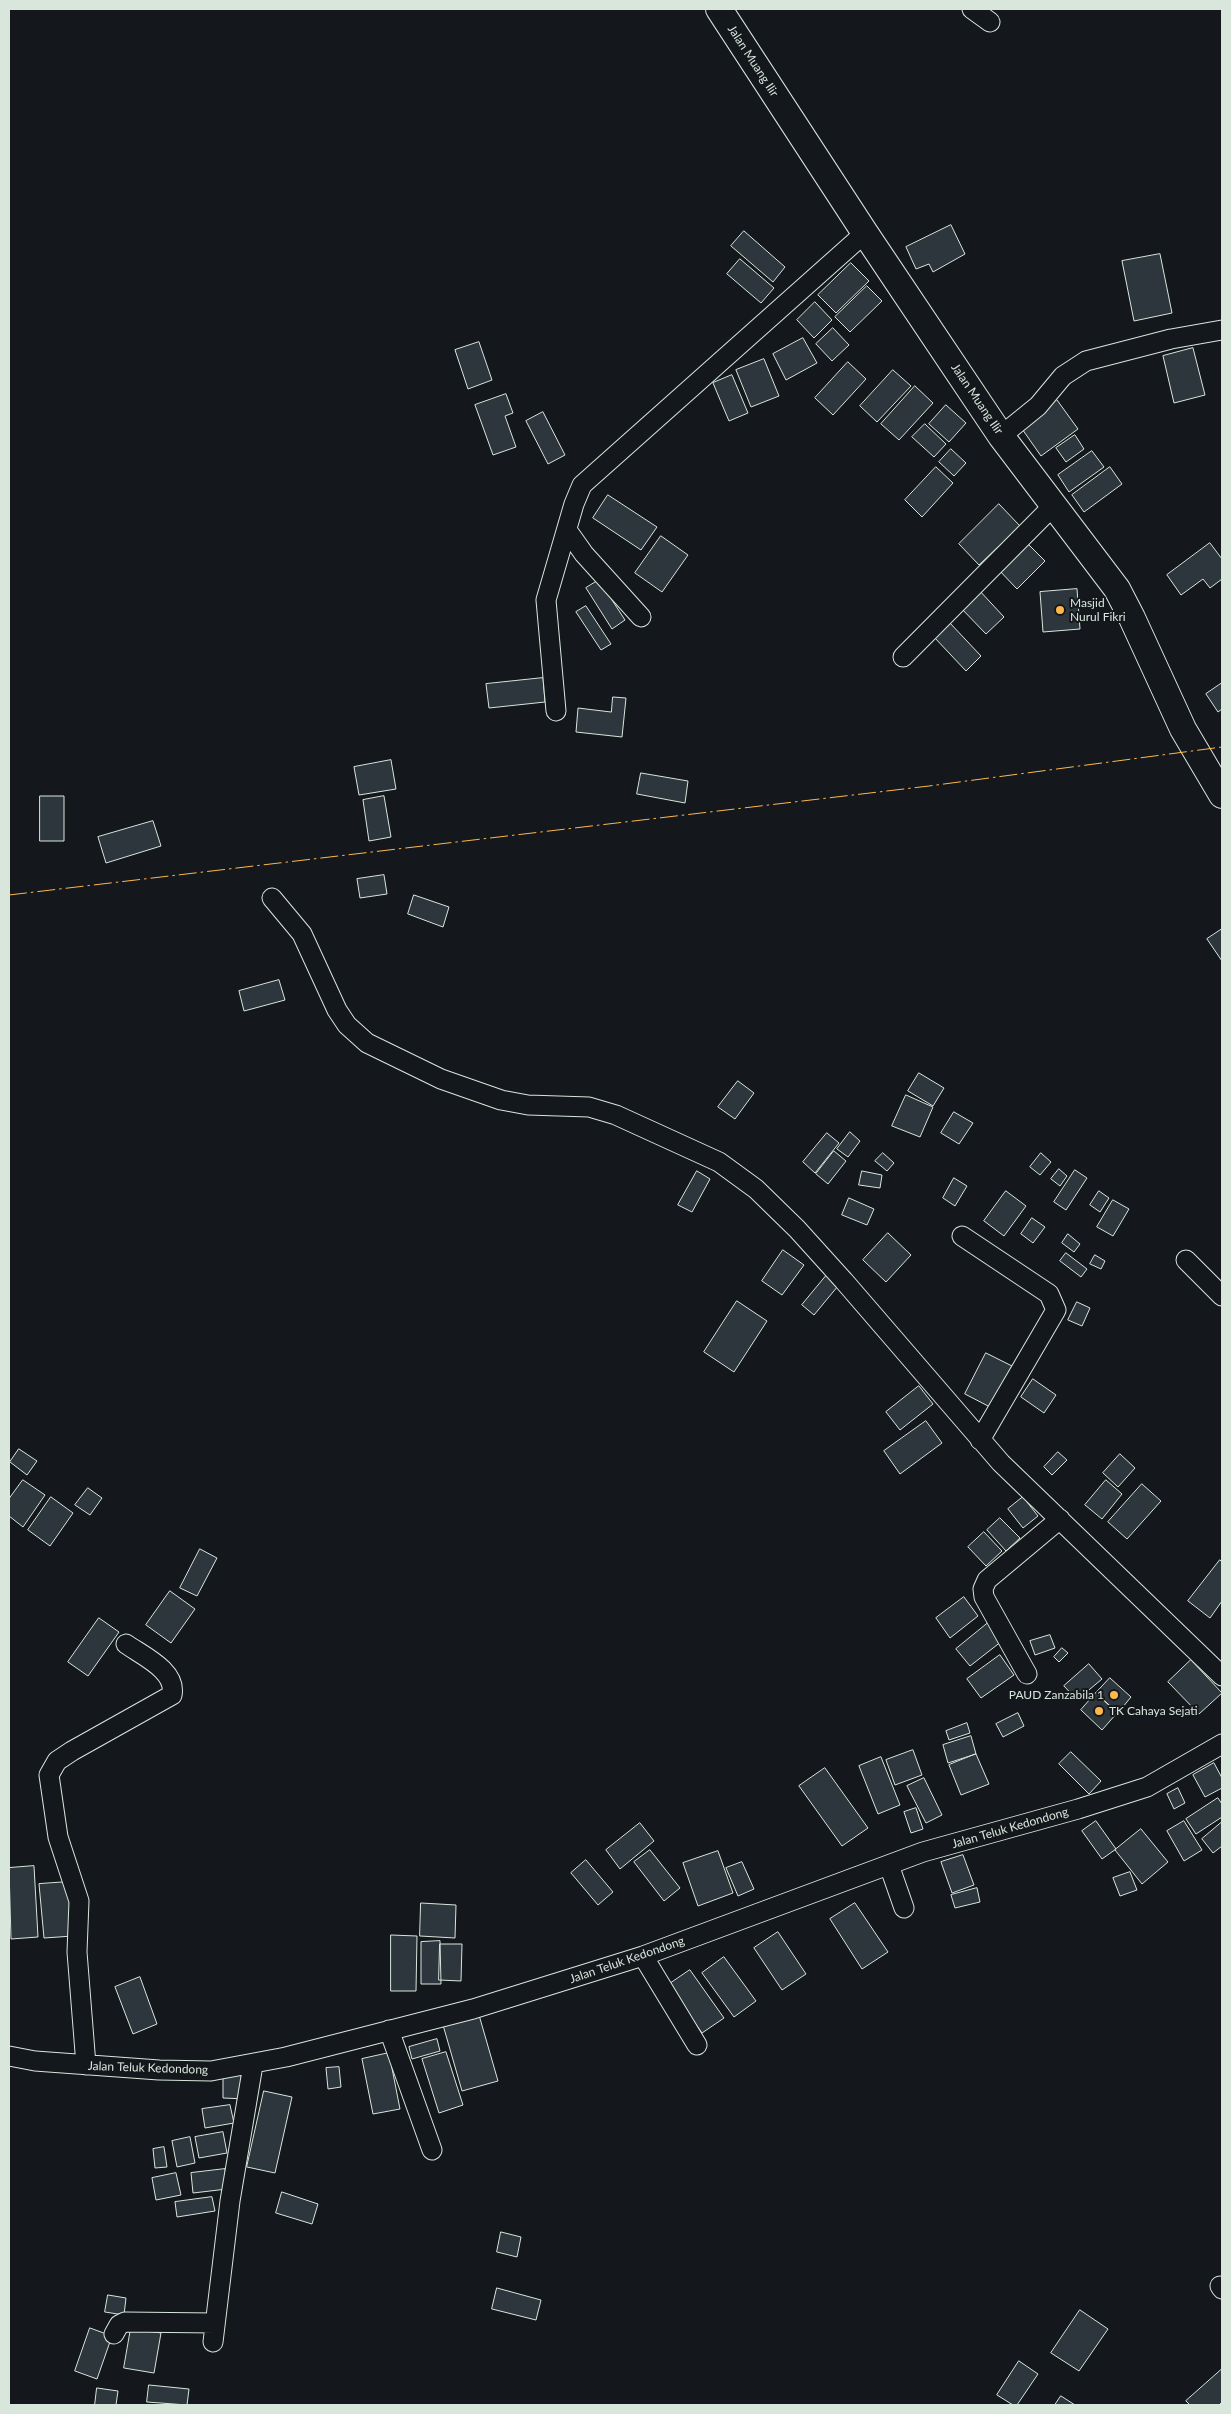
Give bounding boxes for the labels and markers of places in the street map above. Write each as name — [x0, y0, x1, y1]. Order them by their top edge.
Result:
place label: Masjid Nurul Fikri — [1070, 596, 1126, 624]
marker: Masjid Nurul Fikri — [1054, 604, 1066, 616]
place label: PAUD Zanzabila 1 — [1009, 1688, 1104, 1702]
marker: PAUD Zanzabila 1 — [1108, 1689, 1120, 1701]
place label: TK Cahaya Sejati — [1109, 1704, 1198, 1718]
marker: TK Cahaya Sejati — [1093, 1705, 1105, 1717]

